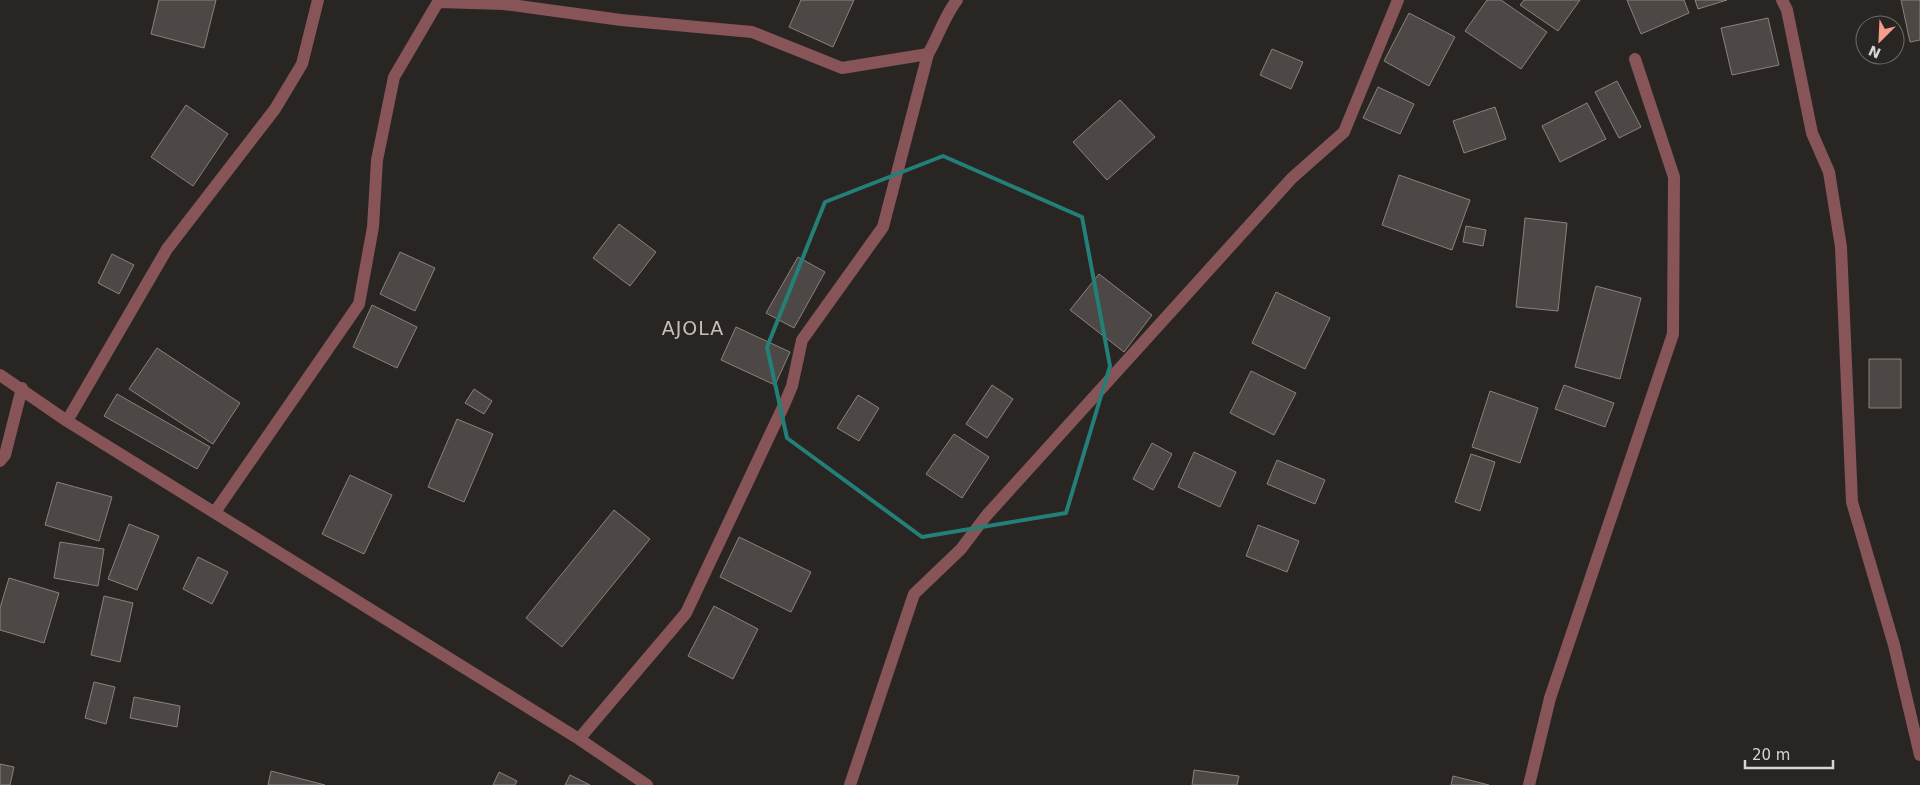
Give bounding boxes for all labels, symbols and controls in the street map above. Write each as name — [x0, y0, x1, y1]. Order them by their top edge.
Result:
north arrow — [1855, 15, 1905, 65]
text: N — [1866, 42, 1883, 62]
district label: AJOLA — [662, 317, 724, 339]
scale bar — [1745, 738, 1832, 770]
text: 20 m — [1752, 746, 1790, 764]

